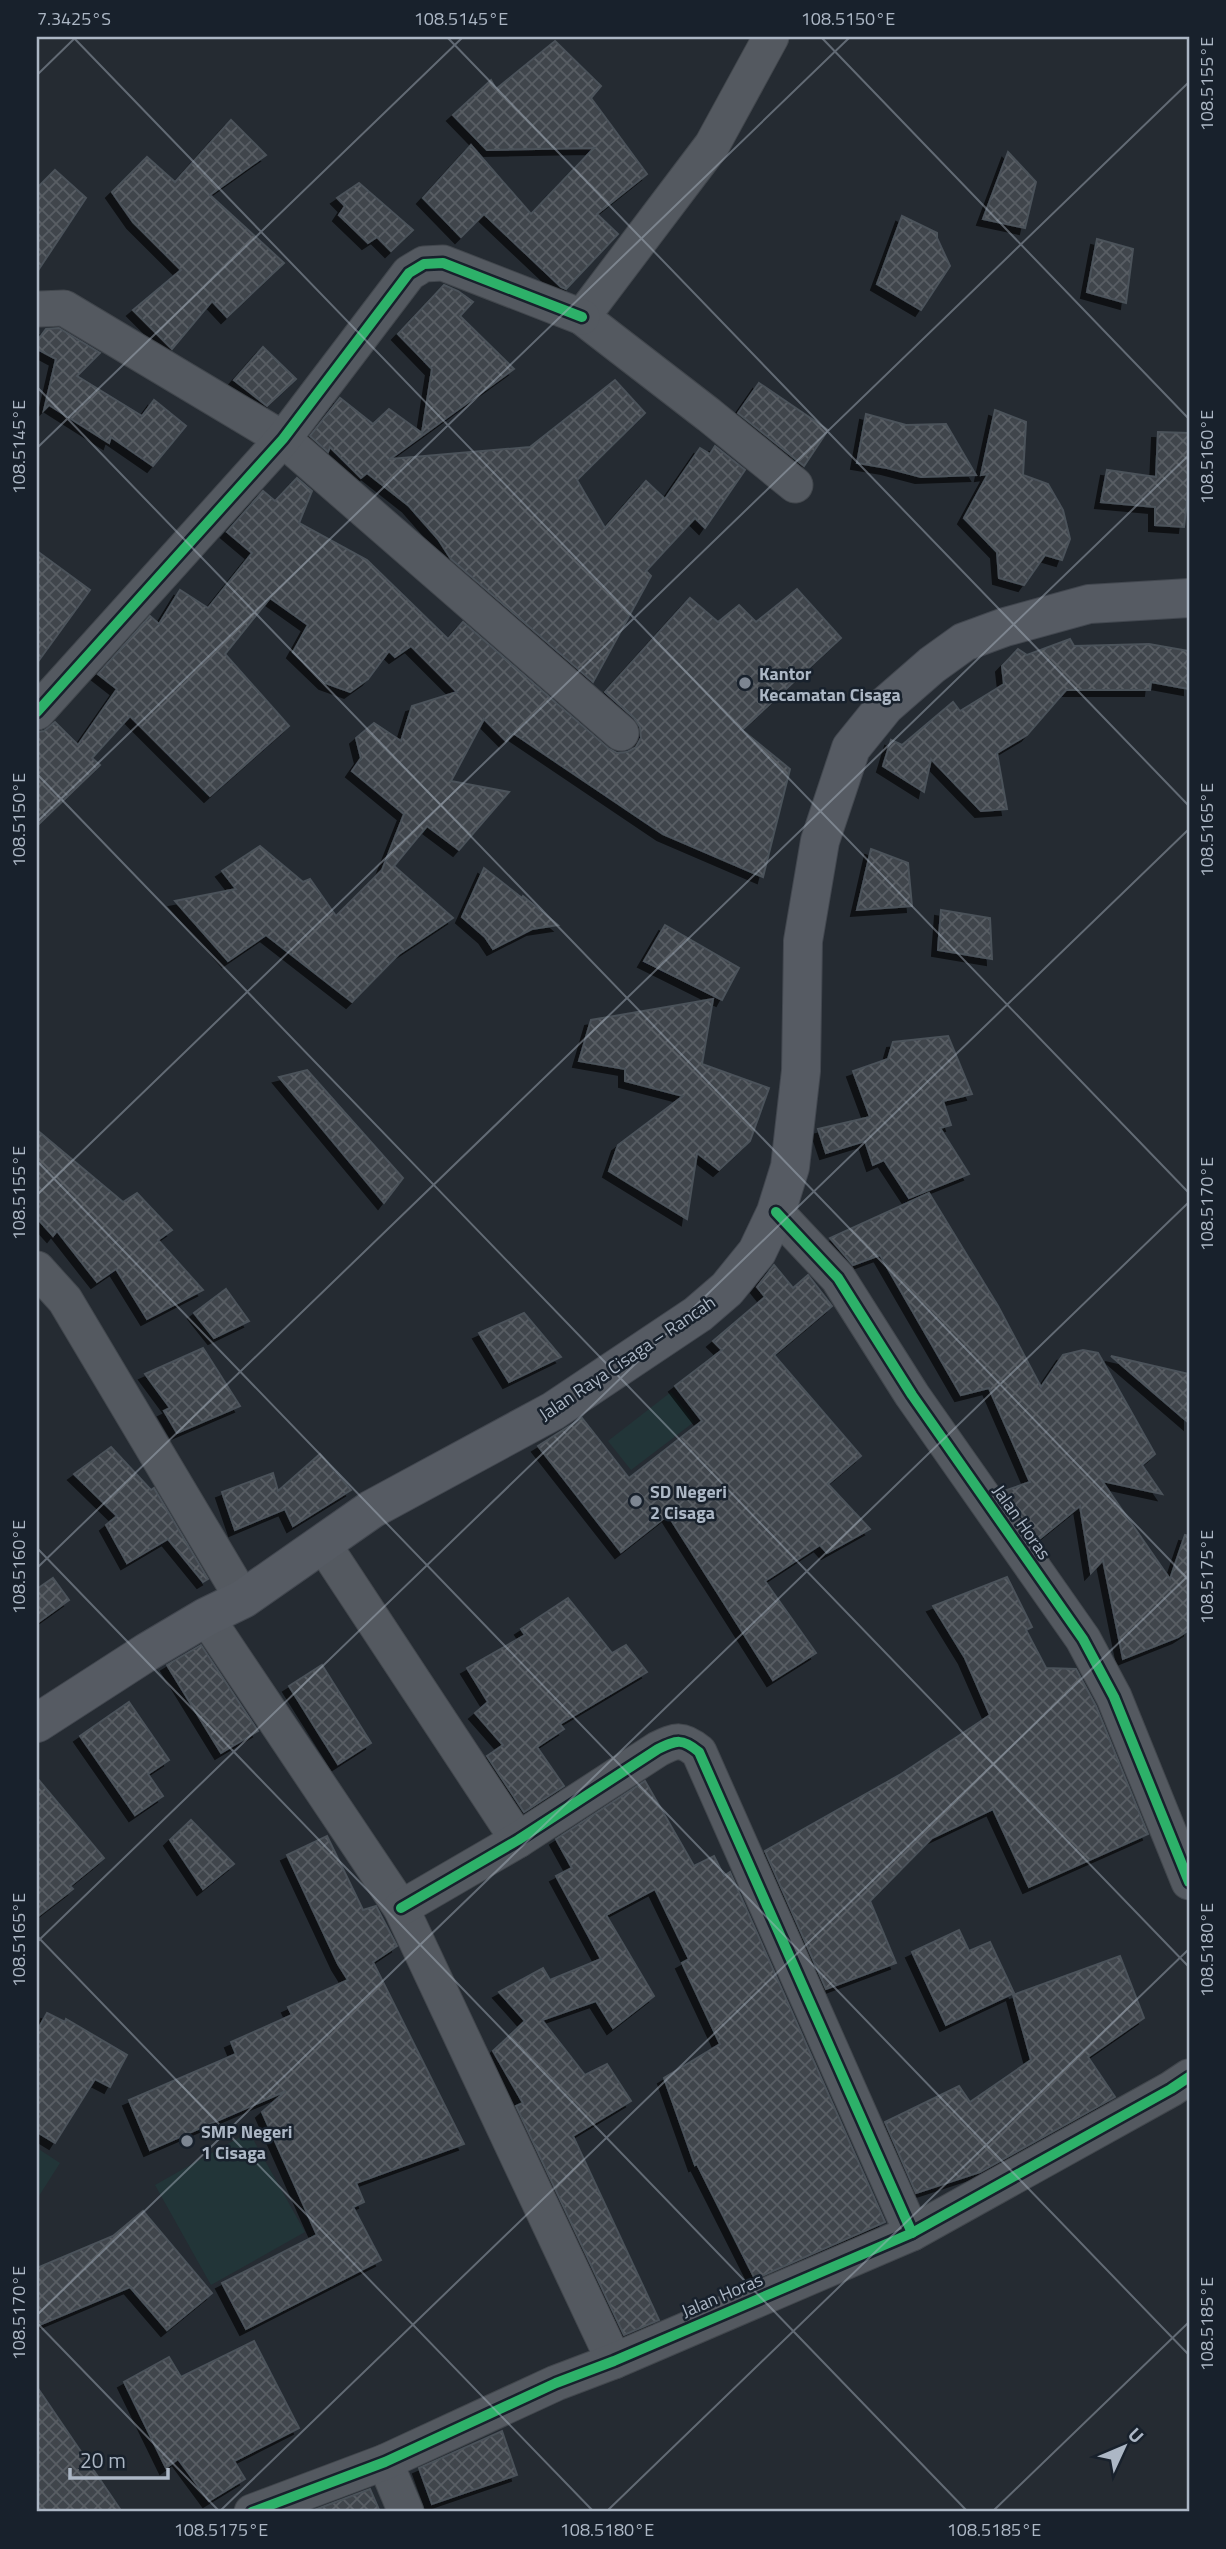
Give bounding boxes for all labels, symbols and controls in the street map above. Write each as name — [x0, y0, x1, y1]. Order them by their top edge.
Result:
text: 7.3425°S — [37, 5, 111, 32]
text: 108.5145°E — [414, 5, 508, 32]
text: 108.5150°E — [801, 5, 895, 32]
text: 108.5155°E — [1193, 37, 1220, 131]
text: 108.5145°E — [5, 400, 32, 494]
text: 108.5160°E — [1193, 410, 1220, 504]
place label: Kantor Kecamatan Cisaga — [759, 660, 901, 708]
marker: Kantor Kecamatan Cisaga — [737, 675, 753, 691]
text: 108.5150°E — [5, 773, 32, 867]
text: 108.5165°E — [1193, 783, 1220, 877]
text: 108.5155°E — [5, 1146, 32, 1240]
text: 108.5170°E — [1193, 1157, 1220, 1251]
street label: Jalan Raya Cisaga – Rancah — [533, 1289, 721, 1427]
place label: SD Negeri 2 Cisaga — [650, 1478, 727, 1526]
street label: Jalan Horas — [986, 1479, 1058, 1565]
marker: SD Negeri 2 Cisaga — [628, 1493, 644, 1509]
text: 108.5160°E — [5, 1520, 32, 1614]
text: 108.5175°E — [1193, 1530, 1220, 1624]
text: 108.5165°E — [5, 1893, 32, 1987]
text: 108.5180°E — [1193, 1903, 1220, 1997]
place label: SMP Negeri 1 Cisaga — [201, 2118, 292, 2166]
marker: SMP Negeri 1 Cisaga — [179, 2133, 195, 2149]
text: 108.5170°E — [5, 2266, 32, 2360]
street label: Jalan Horas — [677, 2266, 767, 2324]
text: 108.5185°E — [1193, 2277, 1220, 2371]
north arrow — [1090, 2412, 1160, 2482]
text: U — [1122, 2420, 1151, 2449]
scale bar — [70, 2437, 168, 2481]
text: 20 m — [80, 2444, 126, 2476]
text: 108.5175°E — [174, 2516, 268, 2543]
text: 108.5180°E — [560, 2516, 654, 2543]
text: 108.5185°E — [947, 2516, 1041, 2543]

